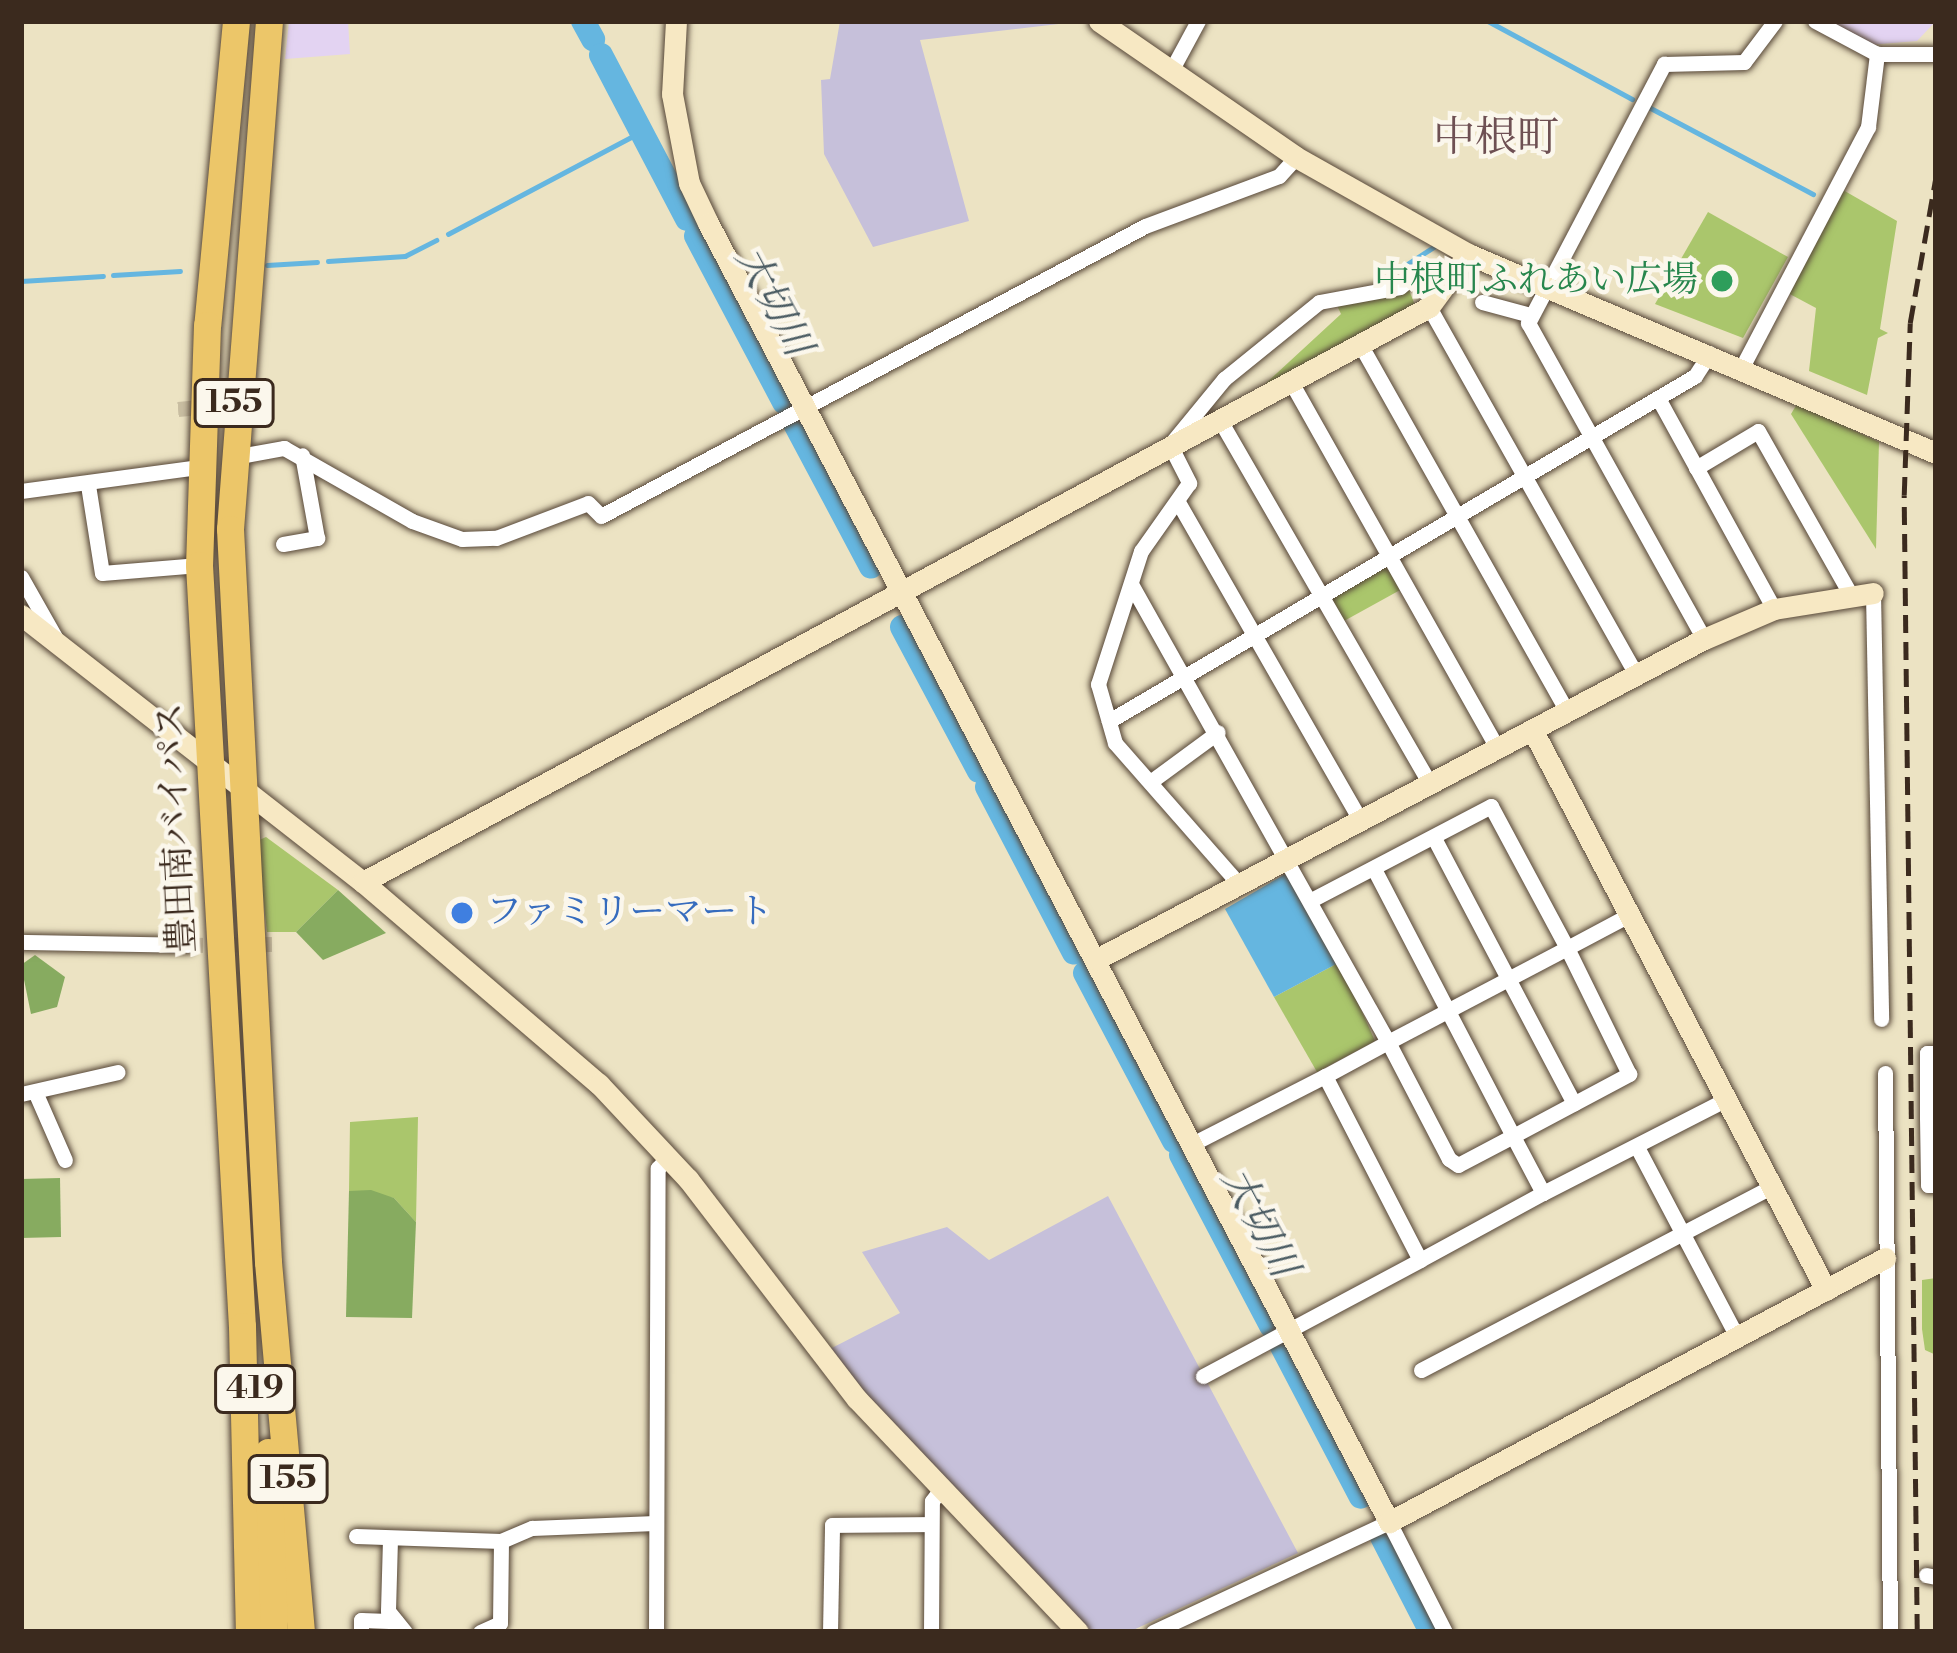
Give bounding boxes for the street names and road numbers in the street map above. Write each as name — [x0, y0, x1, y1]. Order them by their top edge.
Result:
road number: 155 — [192, 376, 276, 430]
street label: 豊田南バイパス — [149, 701, 205, 955]
road number: 419 — [213, 1362, 297, 1416]
road number: 155 — [246, 1452, 330, 1506]

